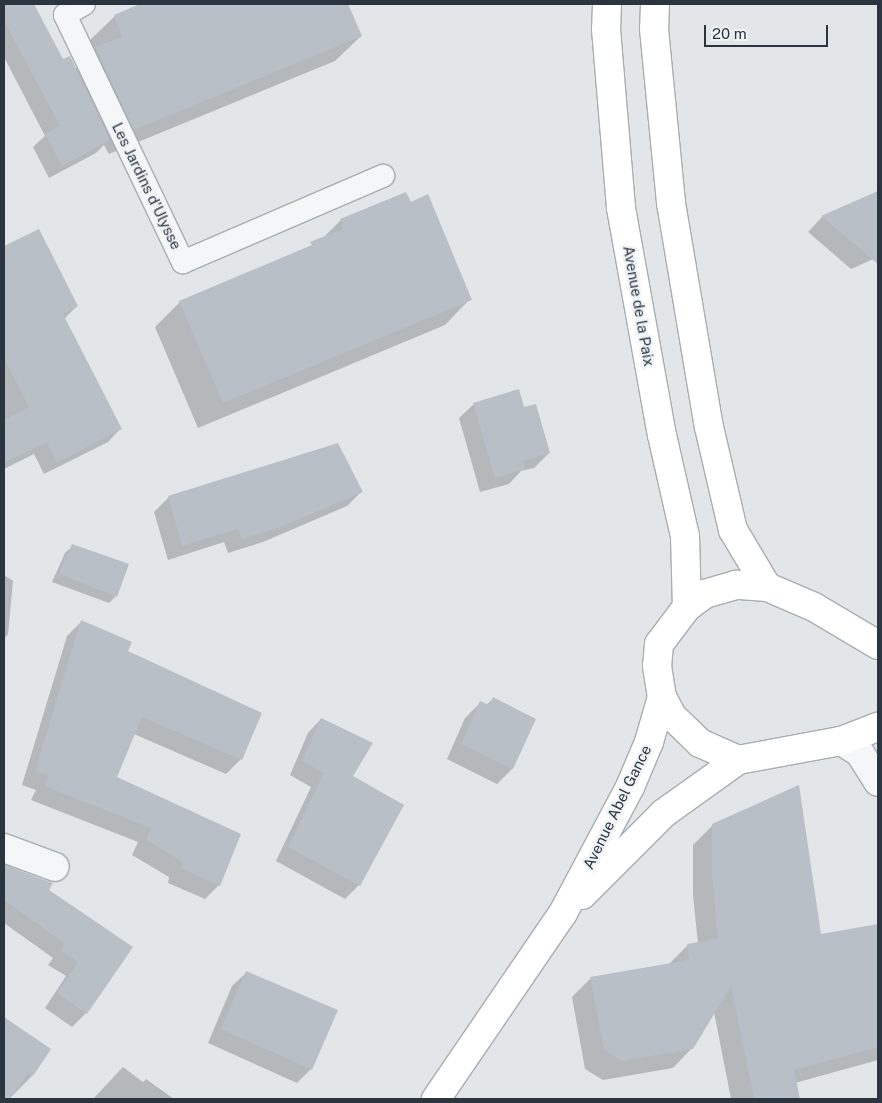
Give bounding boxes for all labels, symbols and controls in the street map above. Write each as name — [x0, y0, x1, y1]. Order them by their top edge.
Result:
scale bar — [707, 15, 831, 47]
text: 20 m — [712, 25, 747, 42]
street label: Les Jardins d'Ulysse — [108, 119, 186, 253]
street label: Avenue de la Paix — [619, 244, 659, 368]
street label: Avenue Abel Gance — [579, 742, 655, 872]

